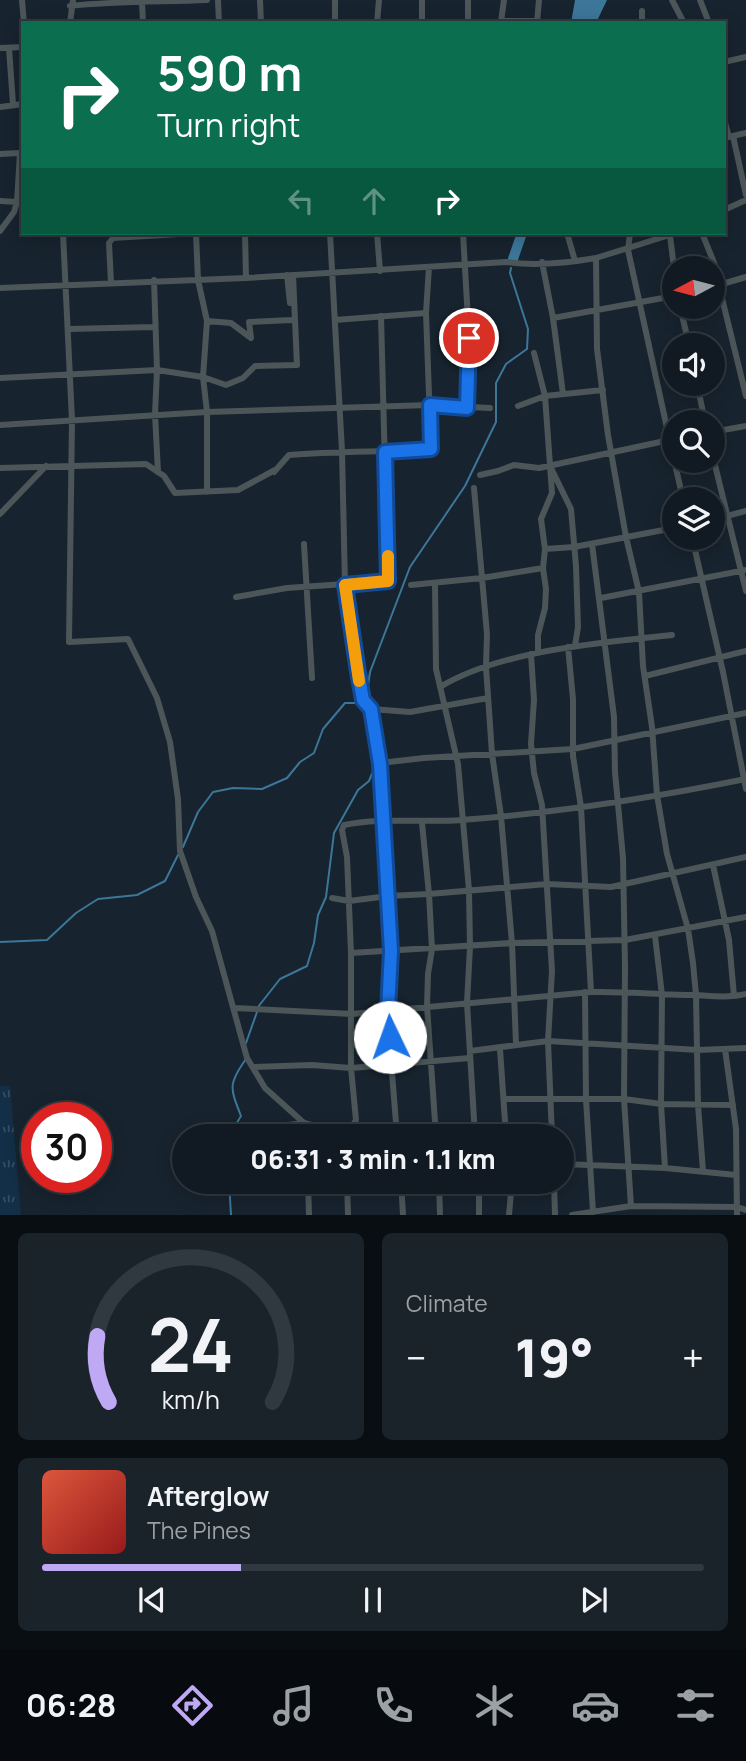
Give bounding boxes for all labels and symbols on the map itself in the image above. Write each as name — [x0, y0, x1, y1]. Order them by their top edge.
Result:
north arrow — [662, 256, 724, 318]
pin — [439, 308, 499, 368]
position arrow — [353, 1000, 427, 1074]
speed limit sign: 30 — [21, 1102, 112, 1193]

